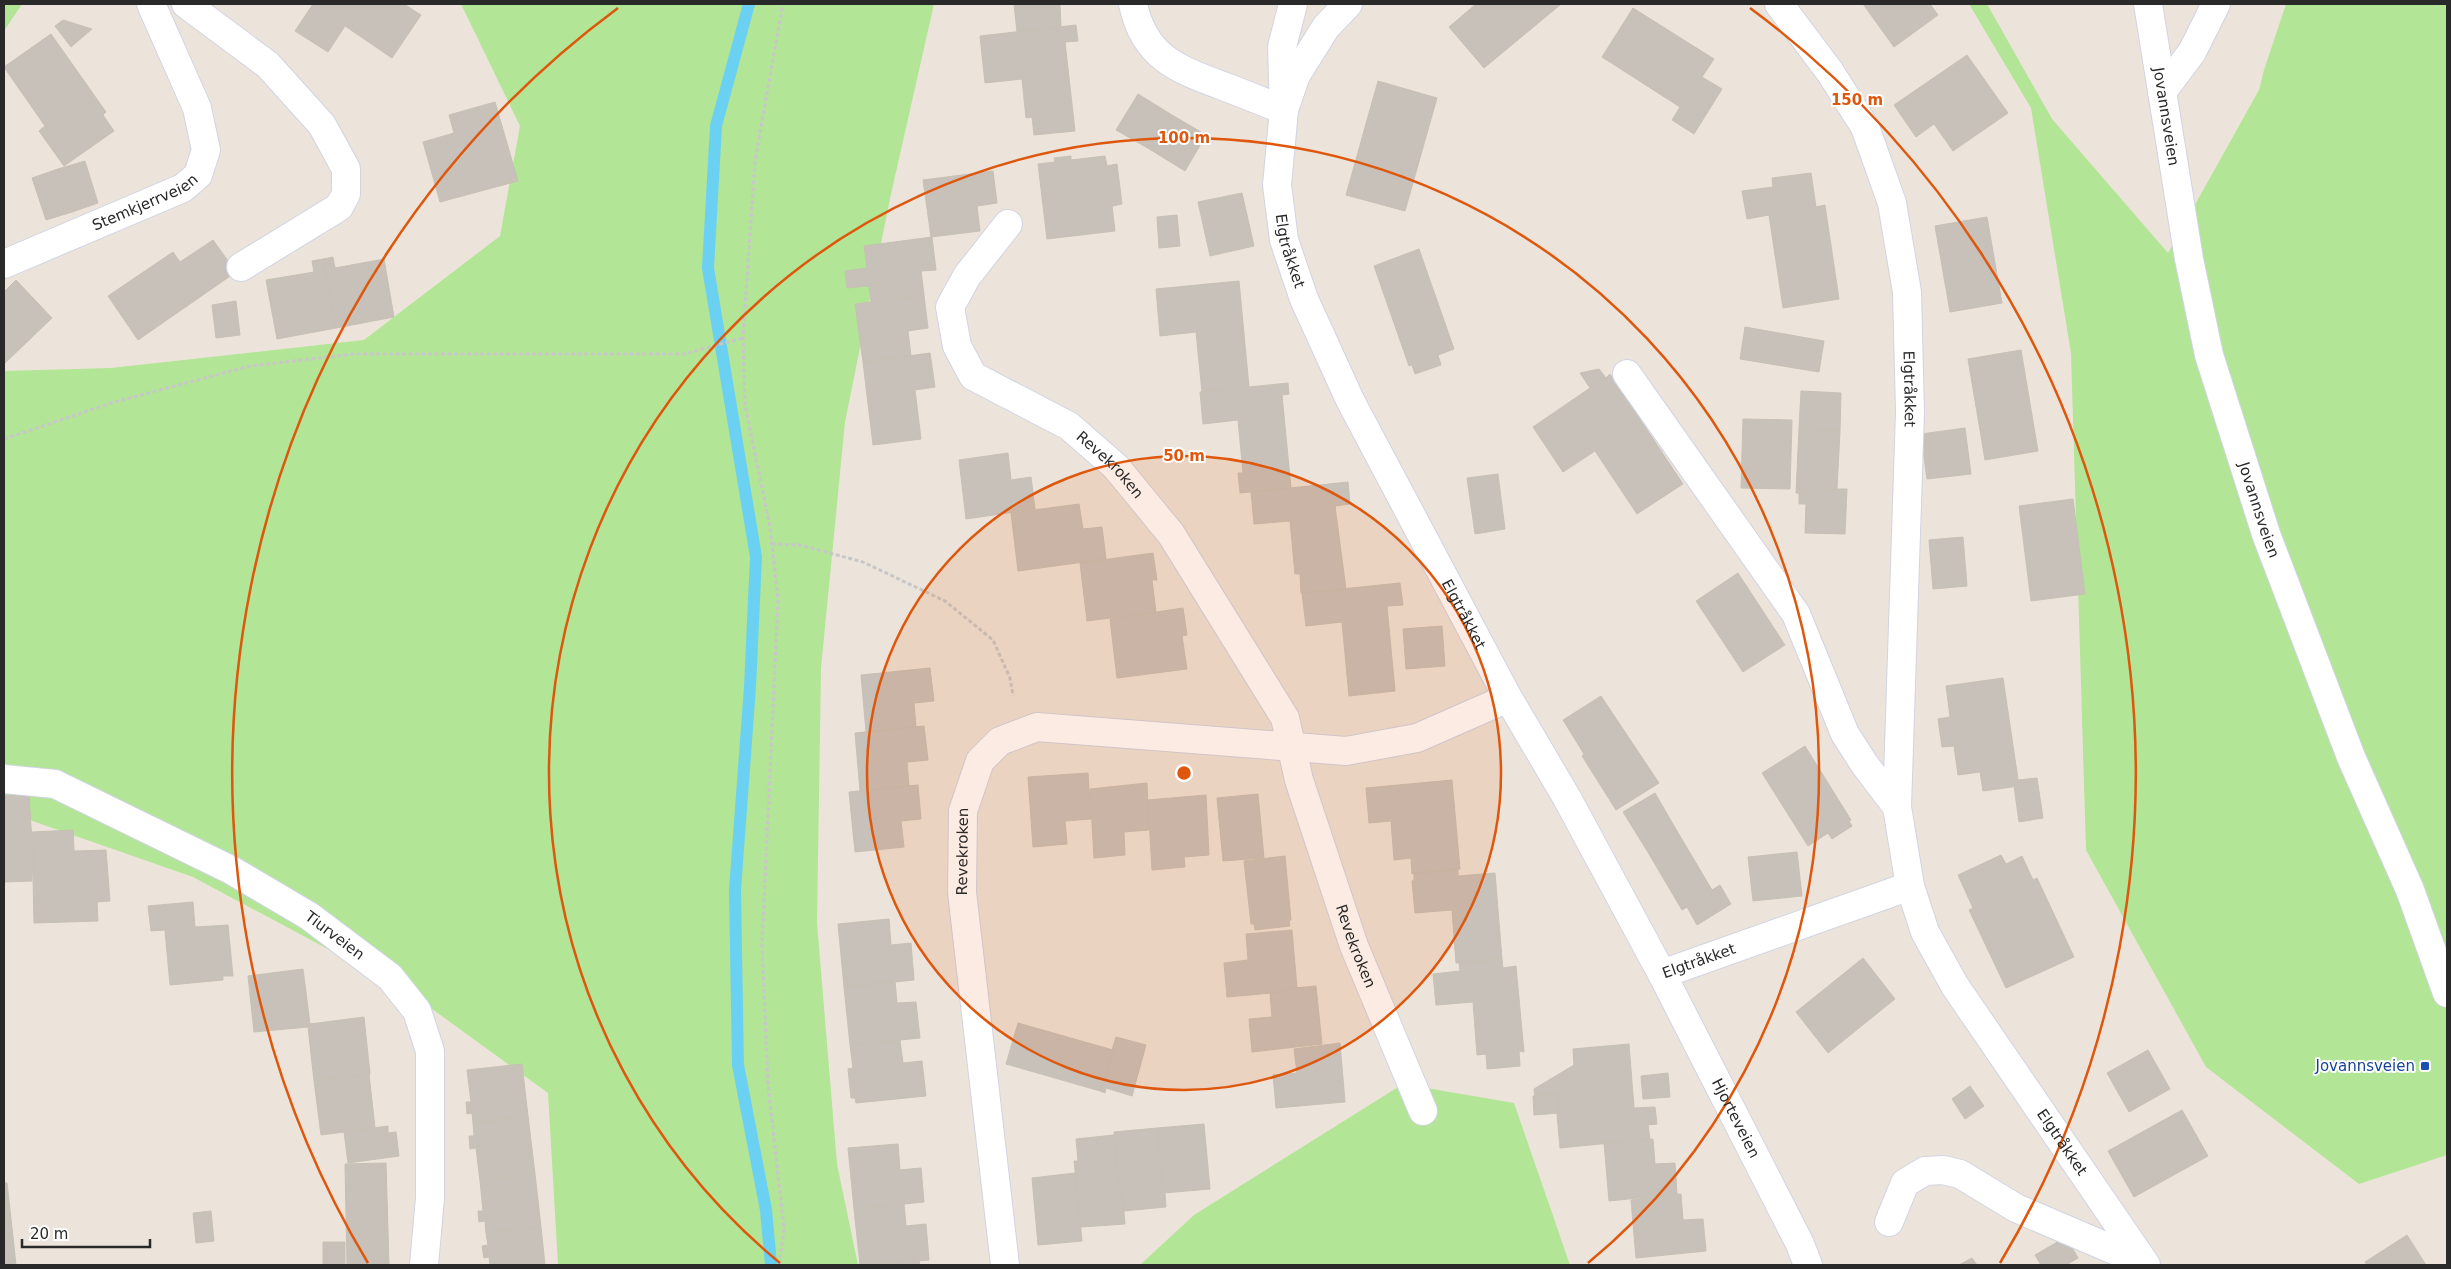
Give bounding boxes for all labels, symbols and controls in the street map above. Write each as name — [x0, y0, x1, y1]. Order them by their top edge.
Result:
street label: Jovannsveien — [2149, 65, 2183, 167]
text: 150 m — [1831, 91, 1883, 109]
text: 100 m — [1158, 129, 1210, 147]
street label: Stemkjerrveien — [90, 170, 202, 234]
street label: Elgtråkket — [1272, 213, 1309, 290]
street label: Elgtråkket — [1899, 350, 1919, 427]
street label: Revekroken — [1073, 428, 1147, 502]
text: 50 m — [1163, 447, 1205, 465]
street label: Jovannsveien — [2234, 459, 2283, 560]
street label: Elgtråkket — [1438, 576, 1490, 652]
centre of rings — [1175, 764, 1193, 782]
street label: Revekroken — [953, 807, 972, 895]
street label: Revekroken — [1332, 902, 1379, 991]
street label: Tiurveien — [301, 907, 368, 964]
street label: Elgtråkket — [1660, 940, 1738, 982]
place label: Jovannsveien — [2314, 1057, 2415, 1075]
marker: Jovannsveien — [2419, 1060, 2431, 1072]
street label: Hjorteveien — [1708, 1075, 1764, 1161]
street label: Elgtråkket — [2033, 1106, 2091, 1179]
scale bar — [22, 1216, 150, 1248]
text: 20 m — [30, 1225, 68, 1243]

